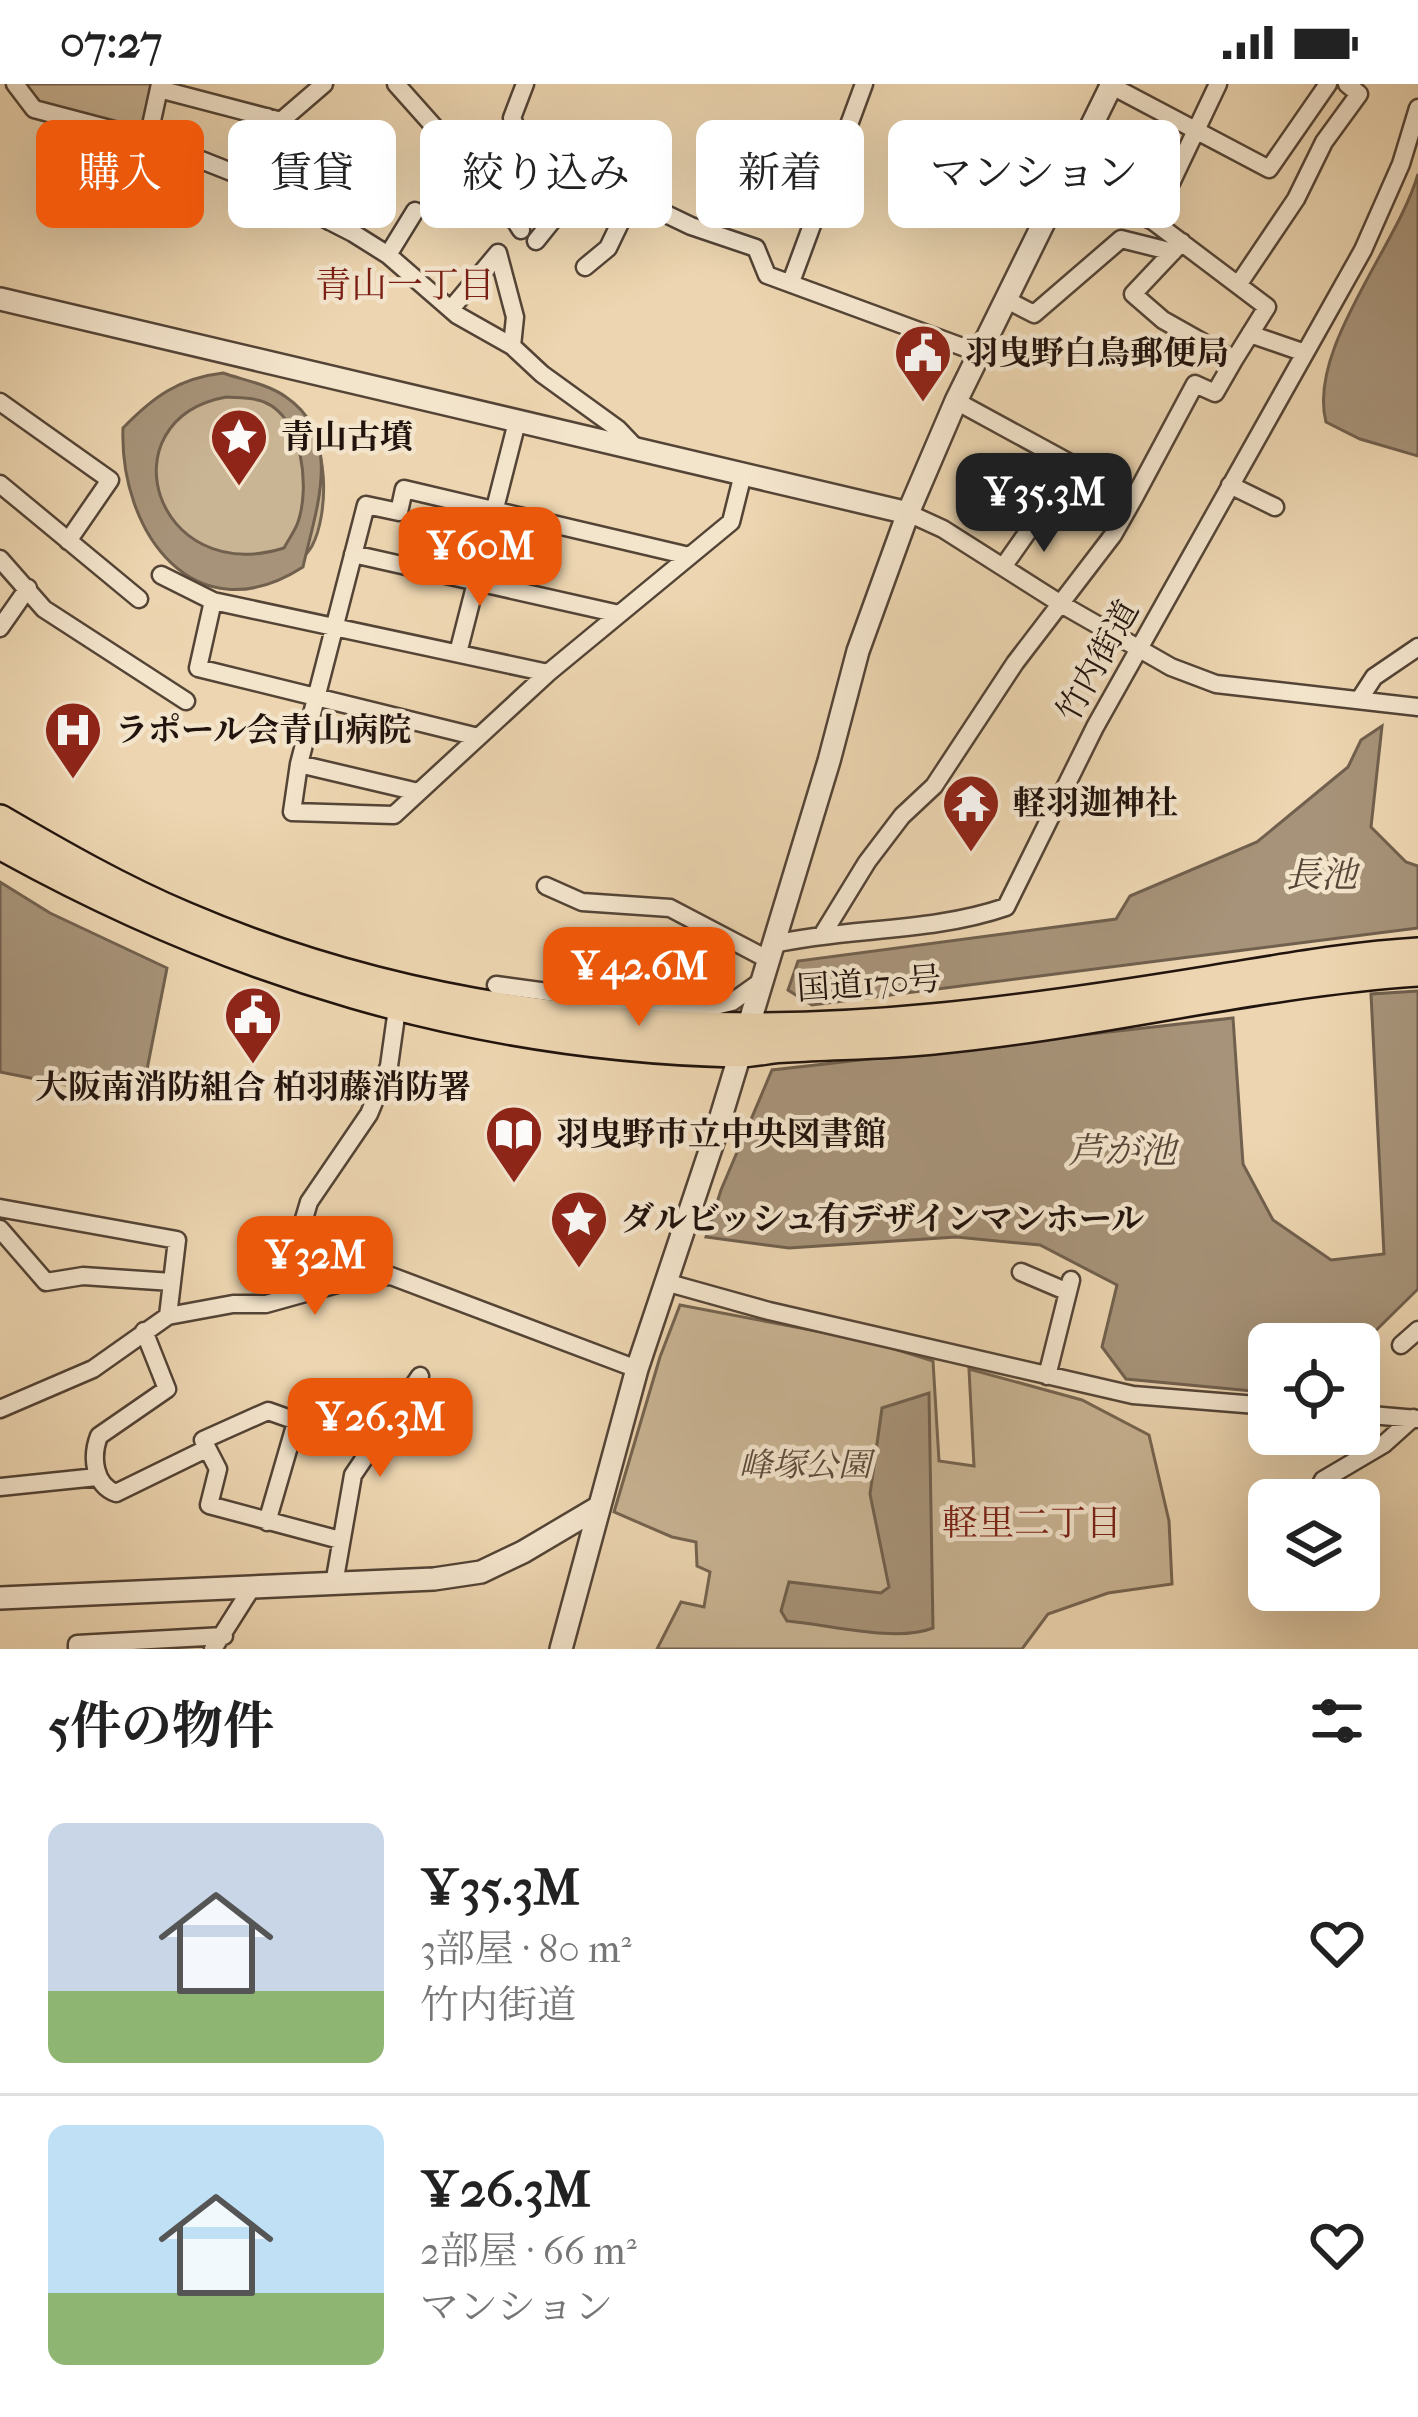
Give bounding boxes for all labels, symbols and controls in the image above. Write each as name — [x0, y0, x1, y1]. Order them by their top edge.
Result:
text: 07:27 — [60, 16, 162, 69]
chip: 購入 — [36, 120, 204, 228]
chip: 賃貸 — [228, 120, 396, 228]
chip: 絞り込み — [420, 120, 672, 228]
chip: 新着 — [696, 120, 864, 228]
chip: マンション — [888, 120, 1180, 228]
district label: 青山一丁目 — [315, 264, 495, 306]
public building icon: 羽曳野白鳥郵便局 — [892, 322, 954, 404]
place label: 羽曳野白鳥郵便局 — [965, 334, 1229, 373]
place icon: 青山古墳 — [208, 406, 270, 488]
place label: 青山古墳 — [281, 418, 413, 457]
pin: ¥35.3M — [946, 453, 1142, 555]
text: ¥35.3M — [983, 469, 1105, 515]
pin: ¥60M — [409, 507, 551, 609]
text: ¥60M — [426, 523, 534, 569]
street label: 竹内街道 — [1049, 594, 1147, 728]
hospital icon: ラポール会青山病院 — [42, 699, 104, 781]
place label: ラポール会青山病院 — [115, 711, 411, 750]
temple icon: 軽羽迦神社 — [940, 772, 1002, 854]
place label: 軽羽迦神社 — [1013, 784, 1178, 823]
water label: 長池 — [1285, 854, 1361, 896]
pin: ¥42.6M — [541, 927, 737, 1029]
text: ¥42.6M — [570, 943, 708, 989]
street label: 国道170号 — [795, 959, 943, 1009]
public building icon: 大阪南消防組合 柏羽藤消防署 — [222, 984, 284, 1066]
place label: 大阪南消防組合 柏羽藤消防署 — [35, 1068, 471, 1107]
library icon: 羽曳野市立中央図書館 — [483, 1103, 545, 1185]
place label: 羽曳野市立中央図書館 — [556, 1115, 886, 1154]
water label: 芦が池 — [1068, 1130, 1180, 1172]
place icon: ダルビッシュ有デザインマンホール — [548, 1188, 610, 1270]
place label: ダルビッシュ有デザインマンホール — [621, 1200, 1144, 1239]
pin: ¥32M — [244, 1216, 386, 1318]
text: ¥32M — [264, 1232, 366, 1278]
map controls — [1248, 1323, 1380, 1611]
button: locate — [1248, 1323, 1380, 1455]
pin: ¥26.3M — [282, 1378, 478, 1480]
text: ¥26.3M — [315, 1394, 445, 1440]
park label: 峰塚公園 — [739, 1446, 876, 1485]
button: layers — [1248, 1479, 1380, 1611]
district label: 軽里二丁目 — [942, 1502, 1122, 1544]
icon: filters — [1304, 1688, 1370, 1754]
text: 5件の物件 — [48, 1696, 274, 1756]
text: ¥35.3M — [420, 1857, 580, 1917]
icon: home — [144, 1871, 288, 2015]
icon: heart — [1304, 1910, 1370, 1976]
text: 3部屋 · 80 m² — [420, 1926, 632, 1972]
text: 竹内街道 — [420, 1982, 576, 2028]
text: ¥26.3M — [420, 2159, 591, 2219]
icon: home — [144, 2173, 288, 2317]
icon: heart — [1304, 2212, 1370, 2278]
text: 2部屋 · 66 m² — [420, 2228, 637, 2274]
text: マンション — [420, 2284, 613, 2330]

